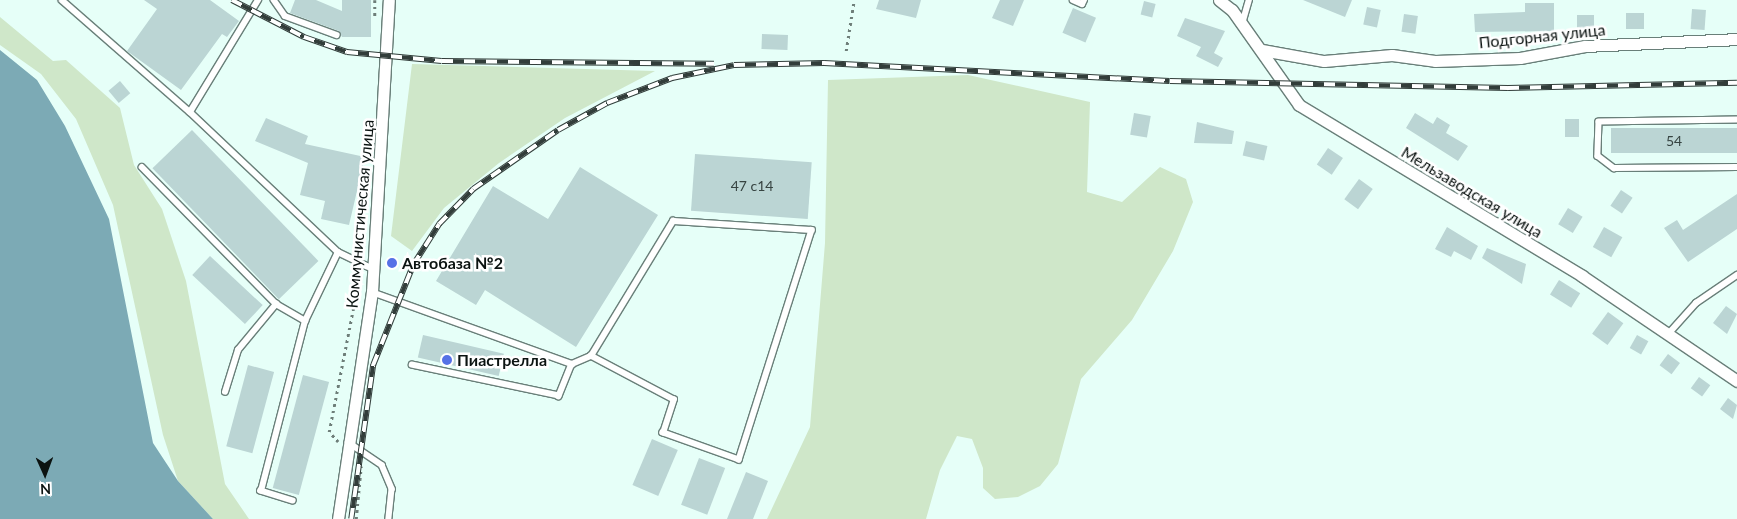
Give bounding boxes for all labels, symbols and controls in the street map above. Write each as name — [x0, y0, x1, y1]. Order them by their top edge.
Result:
street label: Подгорная улица — [1478, 20, 1606, 52]
street label: Коммунистическая улица — [342, 119, 378, 309]
house number: 54 — [1666, 133, 1682, 149]
street label: Мельзаводская улица — [1398, 142, 1546, 242]
house number: 47 с14 — [731, 178, 773, 194]
place label: Автобаза №2 — [402, 253, 503, 273]
marker: Автобаза №2 — [386, 257, 398, 269]
place label: Пиастрелла — [457, 350, 547, 370]
marker: Пиастрелла — [441, 354, 453, 366]
north arrow — [20, 449, 70, 499]
text: N — [40, 481, 51, 498]

